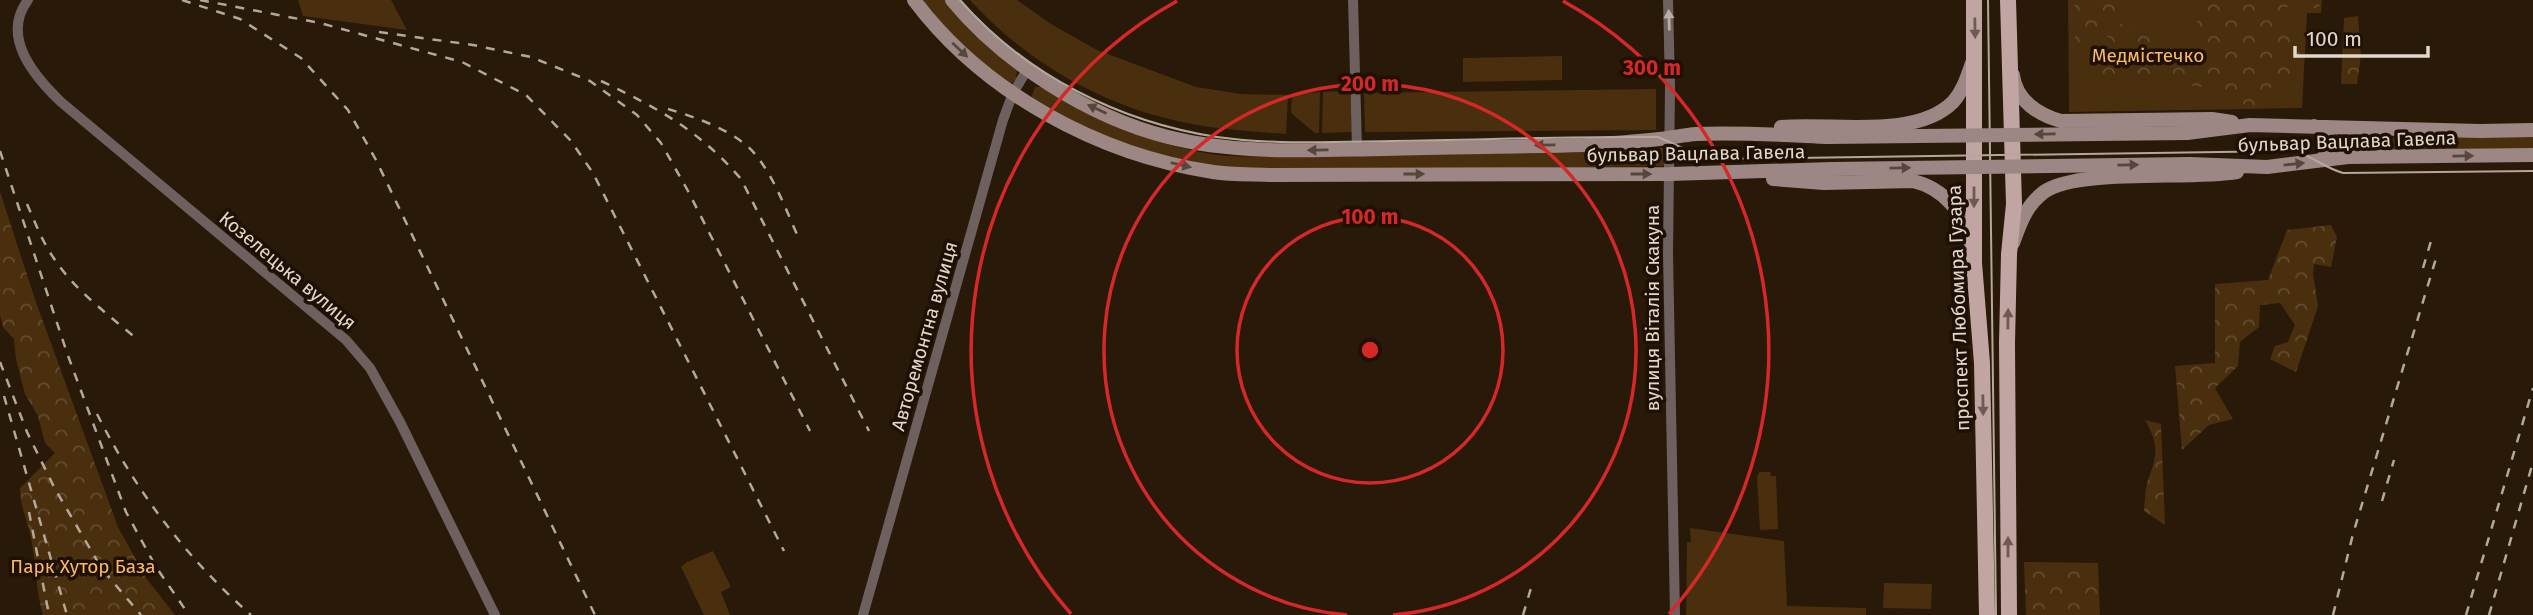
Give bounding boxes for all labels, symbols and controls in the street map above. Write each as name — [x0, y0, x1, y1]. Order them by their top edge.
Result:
one-way arrow — [1663, 9, 1674, 31]
scale bar — [2295, 14, 2428, 58]
one-way arrow — [1969, 17, 1980, 39]
text: 100 m — [2306, 26, 2362, 52]
one-way arrow — [952, 42, 969, 59]
park label: Медмістечко — [2092, 44, 2204, 67]
text: 300 m — [1622, 55, 1681, 81]
text: 200 m — [1341, 71, 1399, 97]
one-way arrow — [1087, 103, 1107, 115]
street label: бульвар Вацлава Гавела — [2237, 126, 2457, 157]
one-way arrow — [2034, 129, 2056, 140]
one-way arrow — [1534, 140, 1556, 151]
street label: бульвар Вацлава Гавела — [1587, 140, 1805, 167]
one-way arrow — [1307, 145, 1329, 156]
one-way arrow — [2452, 150, 2474, 162]
one-way arrow — [2283, 158, 2305, 169]
one-way arrow — [2117, 159, 2139, 171]
one-way arrow — [1170, 160, 1192, 171]
one-way arrow — [1890, 162, 1912, 174]
one-way arrow — [1403, 168, 1425, 180]
one-way arrow — [1630, 168, 1652, 180]
street label: проспект Любомира Гузара — [1943, 185, 1974, 431]
one-way arrow — [1968, 187, 1980, 209]
text: 100 m — [1341, 204, 1399, 230]
street label: вулиця Віталія Скакуна — [1641, 205, 1664, 411]
street label: Козелецька вулиця — [214, 206, 361, 334]
street label: Авторемонтна вулиця — [886, 239, 963, 433]
one-way arrow — [2002, 308, 2013, 330]
centre of rings — [1358, 338, 1382, 362]
one-way arrow — [1977, 394, 1989, 416]
one-way arrow — [2002, 536, 2014, 558]
park label: Парк Хутор База — [10, 555, 156, 578]

